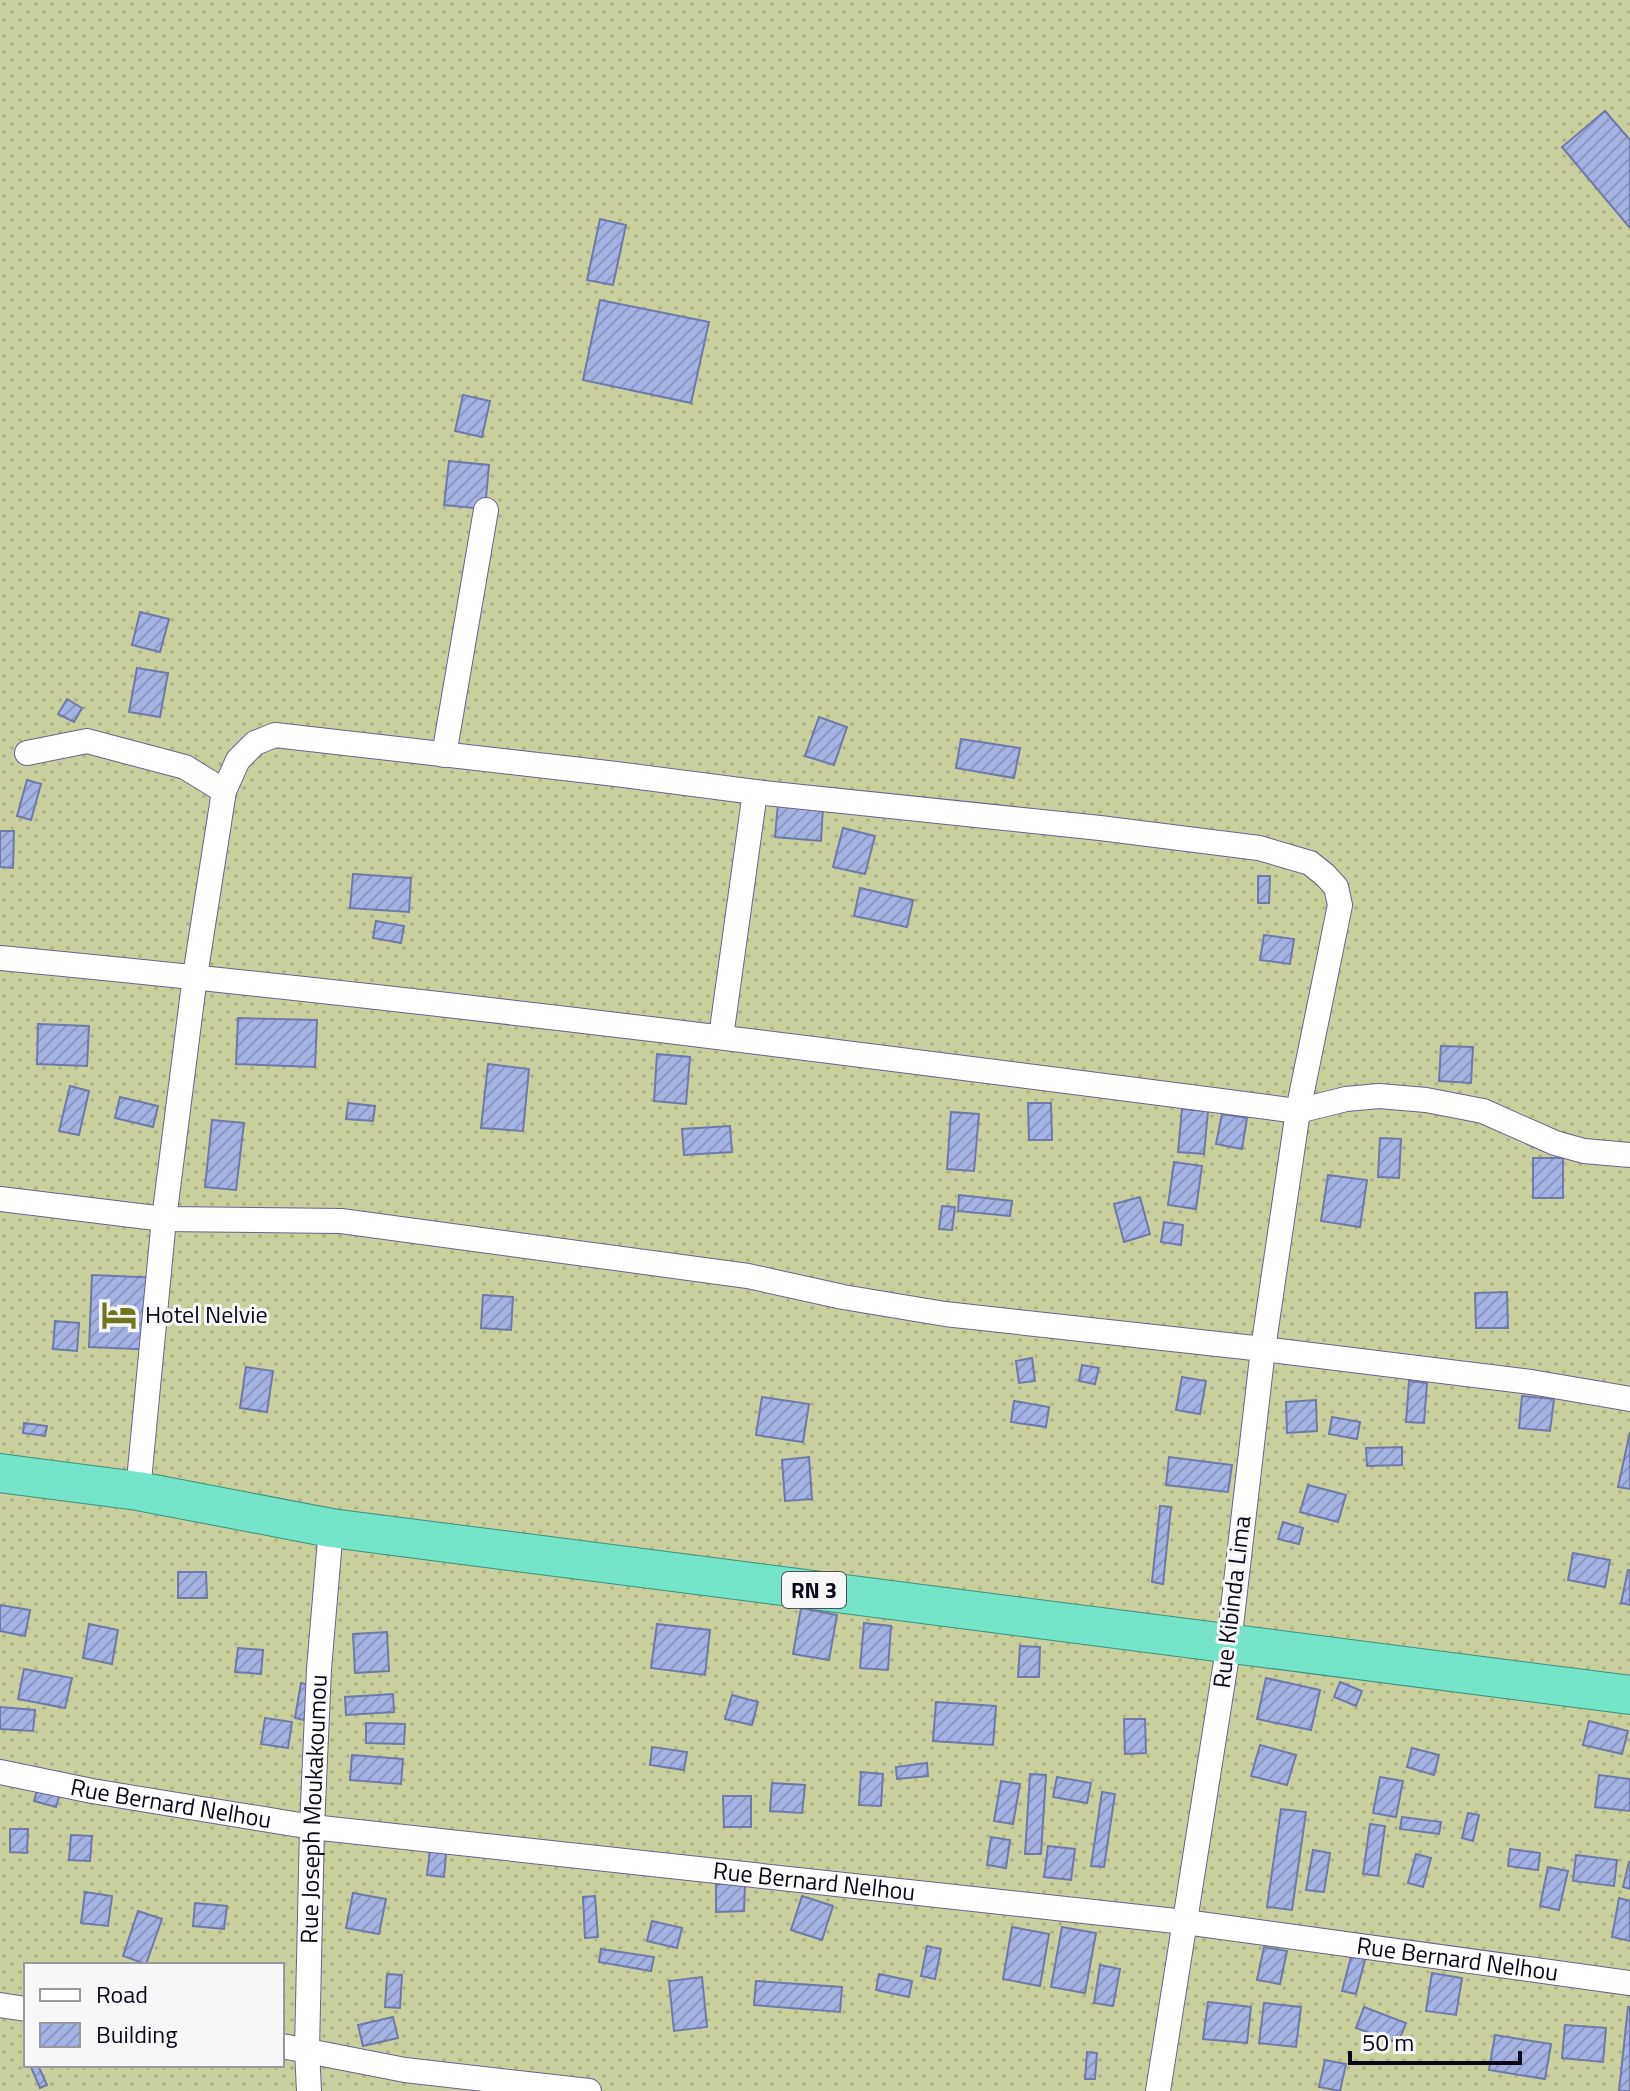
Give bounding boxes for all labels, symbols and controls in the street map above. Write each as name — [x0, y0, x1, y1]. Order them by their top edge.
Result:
hotel icon: Hotel Nelvie — [100, 1296, 138, 1334]
place label: Hotel Nelvie — [145, 1296, 268, 1332]
street label: Rue Kibinda Lima — [1203, 1514, 1259, 1690]
road number: RN 3 — [782, 1572, 846, 1608]
street label: Rue Joseph Moukakoumou — [290, 1674, 336, 1944]
street label: Rue Bernard Nelhou — [68, 1768, 274, 1837]
street label: Rue Bernard Nelhou — [711, 1852, 917, 1910]
street label: Rue Bernard Nelhou — [1355, 1927, 1561, 1990]
legend — [24, 1963, 284, 2067]
text: Road — [96, 1976, 148, 2012]
scale bar — [1350, 2015, 1520, 2065]
text: Building — [96, 2016, 178, 2052]
text: 50 m — [1362, 2024, 1414, 2060]

